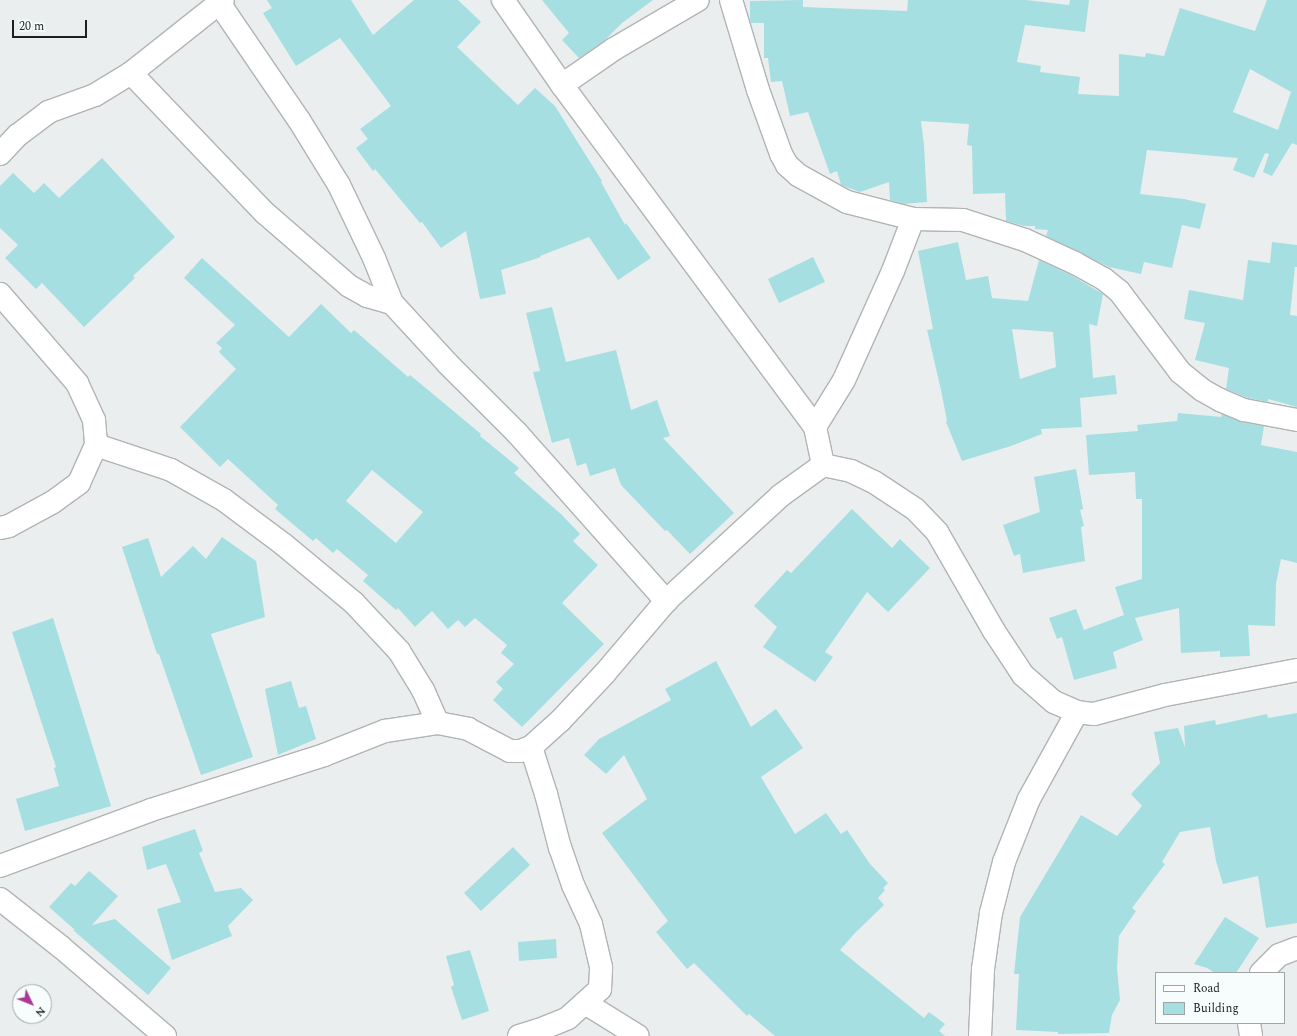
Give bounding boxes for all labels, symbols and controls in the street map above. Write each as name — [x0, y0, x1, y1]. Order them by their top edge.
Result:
scale bar — [14, 12, 89, 38]
text: 20 m — [19, 17, 44, 36]
legend — [1155, 972, 1285, 1024]
text: Road — [1193, 979, 1220, 998]
north arrow — [12, 984, 52, 1024]
text: Building — [1193, 999, 1239, 1018]
text: N — [31, 1003, 50, 1021]

